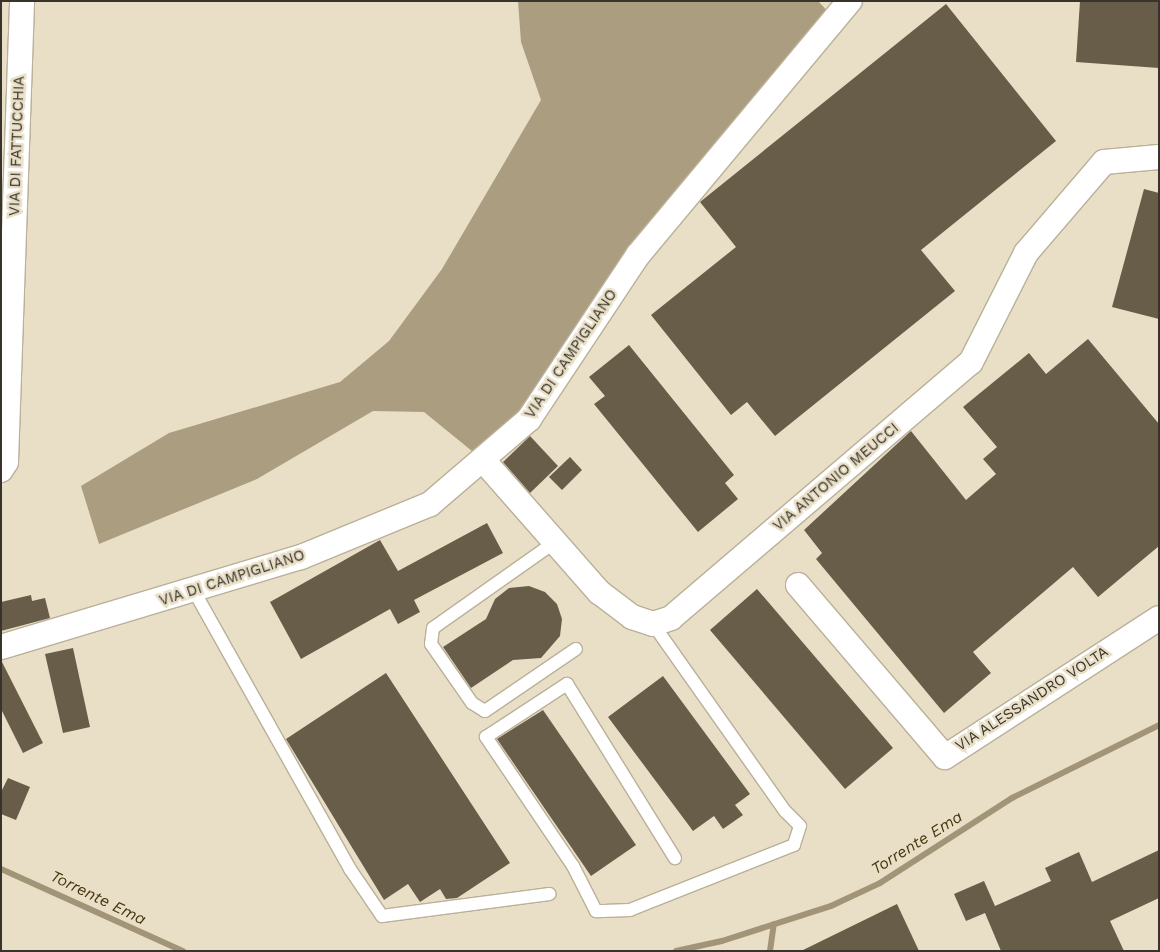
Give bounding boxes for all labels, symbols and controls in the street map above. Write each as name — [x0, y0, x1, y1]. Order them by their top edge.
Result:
street label: VIA DI FATTUCCHIA — [6, 75, 28, 217]
street label: VIA DI CAMPIGLIANO — [521, 286, 621, 422]
street label: VIA ANTONIO MEUCCI — [769, 419, 903, 535]
street label: VIA DI CAMPIGLIANO — [157, 546, 307, 610]
street label: VIA ALESSANDRO VOLTA — [952, 642, 1112, 756]
water label: Torrente Ema — [868, 807, 966, 879]
water label: Torrente Ema — [47, 867, 149, 929]

